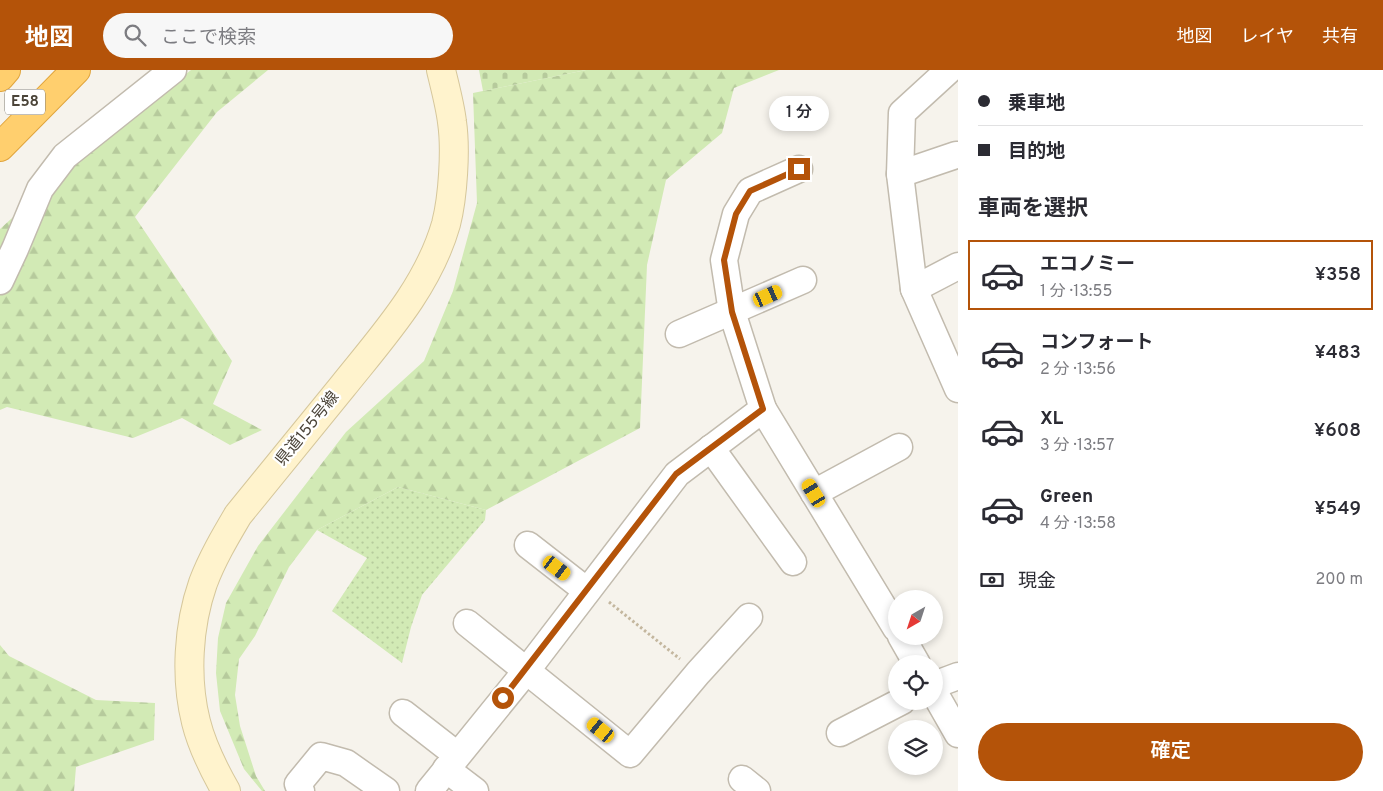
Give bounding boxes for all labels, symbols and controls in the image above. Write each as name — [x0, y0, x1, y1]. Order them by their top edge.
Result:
search box — [103, 13, 453, 58]
icon: search — [121, 21, 149, 49]
text: 地図 — [25, 24, 73, 54]
text: ここで検索 — [161, 26, 256, 50]
text: 地図 — [1177, 26, 1213, 49]
text: レイヤ — [1241, 26, 1294, 49]
text: 共有 — [1322, 26, 1358, 49]
road number: E58 — [5, 90, 45, 114]
text: 乗車地 — [1008, 92, 1065, 116]
callout: 1 分 — [769, 97, 829, 132]
text: 1 分 — [786, 103, 812, 123]
text: 目的地 — [1008, 140, 1065, 164]
route end — [788, 158, 810, 180]
text: 車両を選択 — [978, 196, 1088, 223]
icon: car — [980, 253, 1025, 298]
text: エコノミー — [1040, 253, 1135, 277]
text: ¥358 — [1315, 263, 1361, 287]
text: 1 分 · 13:55 — [1040, 282, 1112, 302]
car — [751, 283, 784, 309]
icon: car — [980, 331, 1025, 376]
text: コンフォート — [1040, 331, 1153, 355]
text: ¥483 — [1314, 341, 1361, 365]
text: 2 分 · 13:56 — [1040, 360, 1116, 380]
street label: 県道155号線 — [272, 388, 344, 470]
text: XL — [1040, 407, 1063, 431]
icon: car — [980, 409, 1025, 454]
text: ¥608 — [1314, 419, 1361, 443]
text: 3 分 · 13:57 — [1040, 436, 1114, 456]
car — [799, 476, 828, 510]
text: Green — [1040, 485, 1093, 509]
icon: car — [980, 487, 1025, 532]
text: ¥549 — [1314, 497, 1361, 521]
text: 4 分 · 13:58 — [1040, 514, 1116, 534]
car — [540, 553, 573, 583]
icon: cash — [978, 566, 1006, 594]
text: 現金 — [1018, 570, 1056, 594]
text: 200 m — [1315, 570, 1363, 590]
north arrow — [888, 590, 942, 645]
map controls — [888, 590, 943, 775]
button: locate — [888, 655, 943, 710]
route start — [492, 687, 514, 709]
car — [584, 715, 617, 745]
button: layers — [888, 720, 943, 775]
button: 確定 — [978, 723, 1363, 781]

